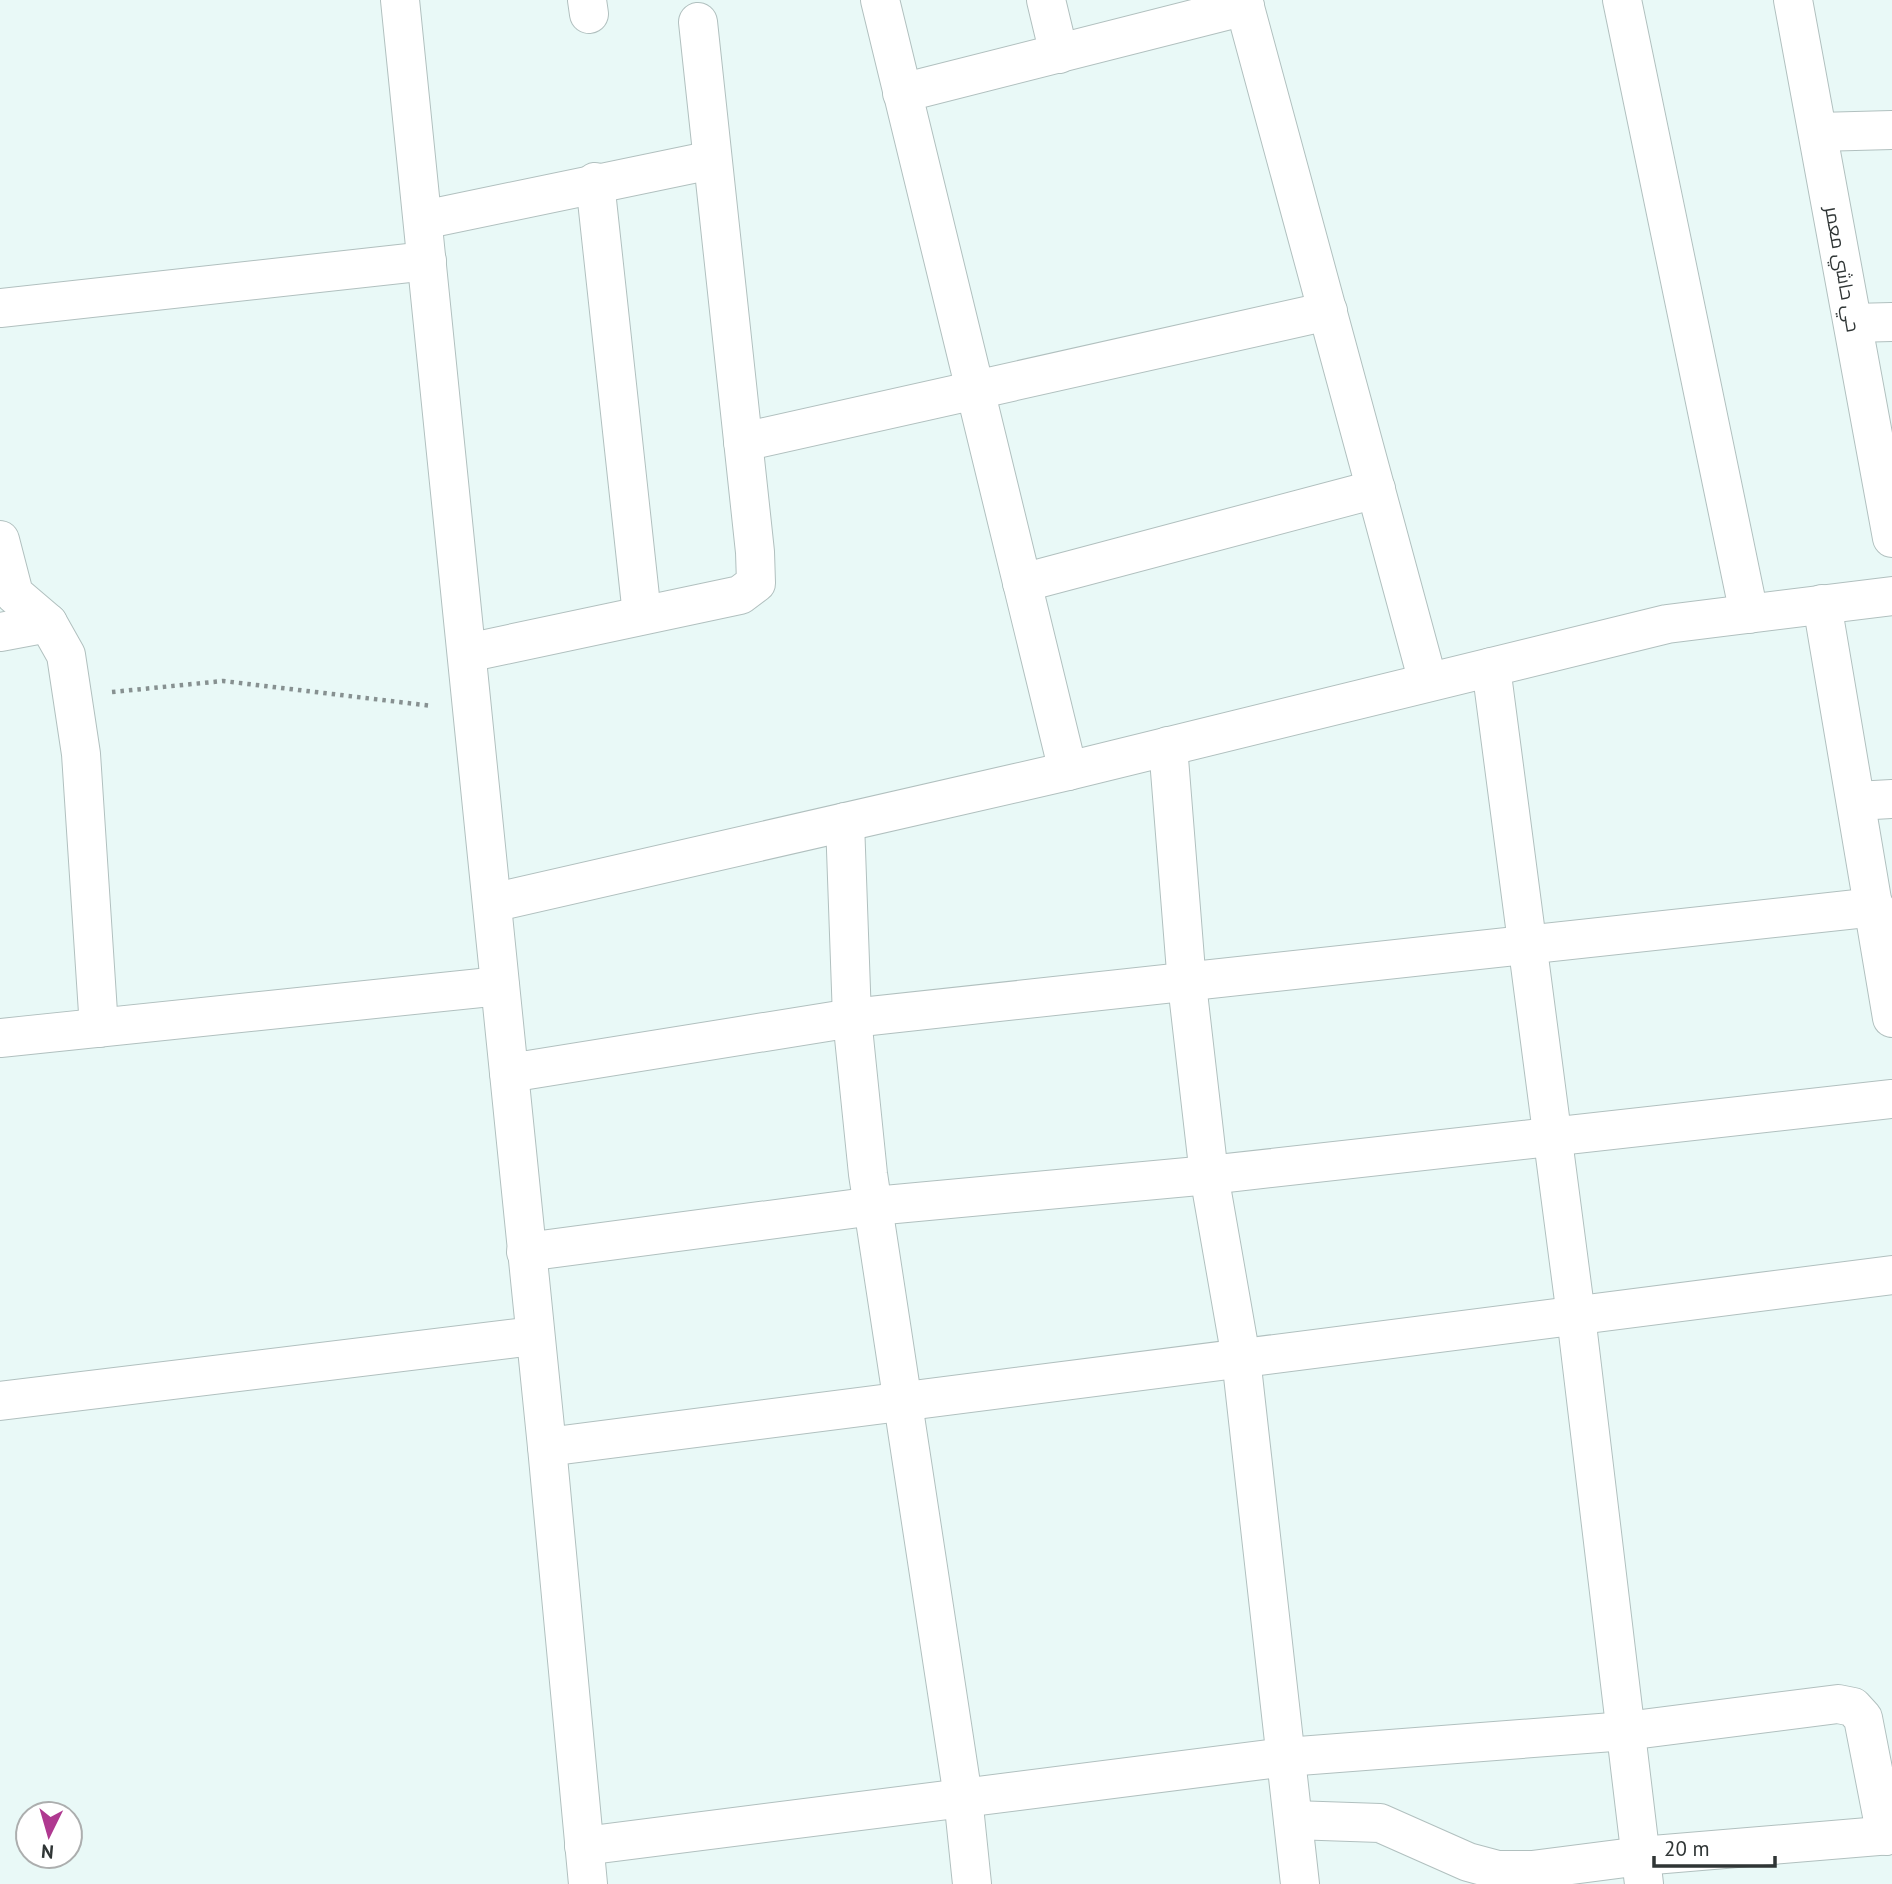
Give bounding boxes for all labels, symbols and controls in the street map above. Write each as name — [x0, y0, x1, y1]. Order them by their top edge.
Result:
street label: حي حاشي معمر — [1817, 203, 1866, 334]
north arrow — [14, 1800, 84, 1870]
scale bar — [1654, 1825, 1775, 1869]
text: 20 m — [1664, 1835, 1710, 1862]
text: N — [40, 1839, 55, 1864]

